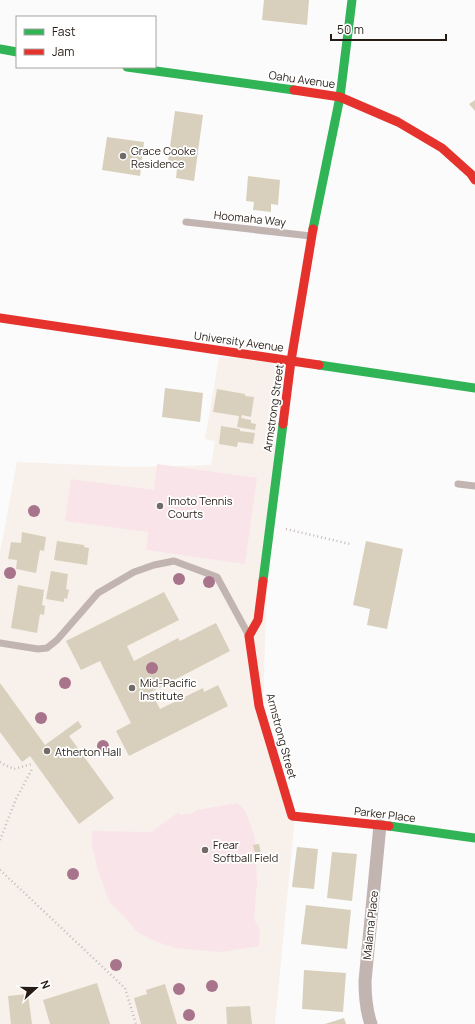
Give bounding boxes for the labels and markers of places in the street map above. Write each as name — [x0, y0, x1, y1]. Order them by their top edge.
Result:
place label: Grace Cooke Residence — [131, 143, 196, 171]
marker: Grace Cooke Residence — [118, 151, 128, 161]
place label: Imoto Tennis Courts — [168, 493, 233, 521]
marker: Imoto Tennis Courts — [155, 501, 165, 511]
place label: Mid-Pacific Institute — [140, 675, 197, 703]
marker: Mid-Pacific Institute — [127, 683, 137, 693]
place label: Atherton Hall — [55, 744, 121, 759]
marker: Atherton Hall — [42, 746, 52, 756]
place label: Frear Softball Field — [213, 837, 278, 865]
marker: Frear Softball Field — [200, 845, 210, 855]

